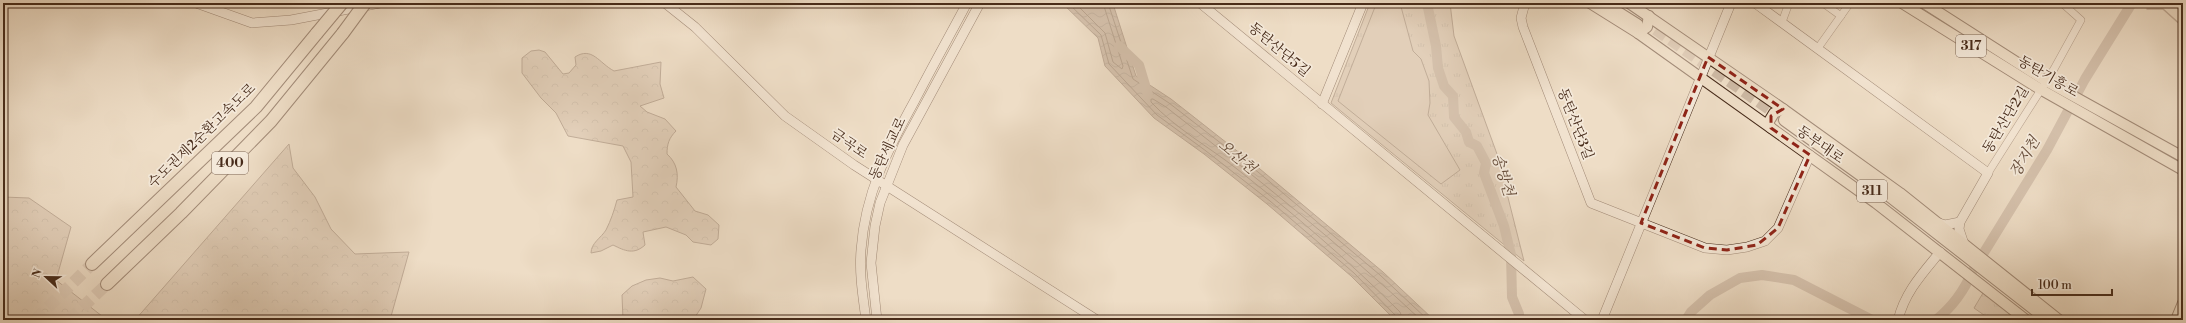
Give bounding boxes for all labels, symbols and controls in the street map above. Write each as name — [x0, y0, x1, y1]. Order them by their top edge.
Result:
street label: 동탄산단5길 — [1244, 19, 1314, 81]
road number: 317 — [1956, 35, 1986, 57]
street label: 동탄기흥로 — [2014, 52, 2082, 102]
street label: 수도권제2순환고속도로 — [144, 79, 260, 192]
street label: 동탄산단2길 — [1979, 83, 2033, 157]
street label: 동탄산단3길 — [1553, 86, 1597, 162]
street label: 동탄세교로 — [866, 114, 911, 183]
street label: 동부대로 — [1793, 122, 1848, 168]
street label: 금곡로 — [827, 125, 871, 163]
water label: 장지천 — [2006, 132, 2045, 181]
water label: 오산천 — [1214, 136, 1261, 179]
water label: 송방천 — [1488, 151, 1519, 200]
road number: 400 — [212, 152, 248, 174]
road number: 311 — [1857, 180, 1887, 202]
north arrow — [26, 257, 66, 297]
text: N — [30, 267, 46, 280]
scale bar — [2032, 271, 2112, 297]
text: 100 m — [2038, 278, 2072, 293]

